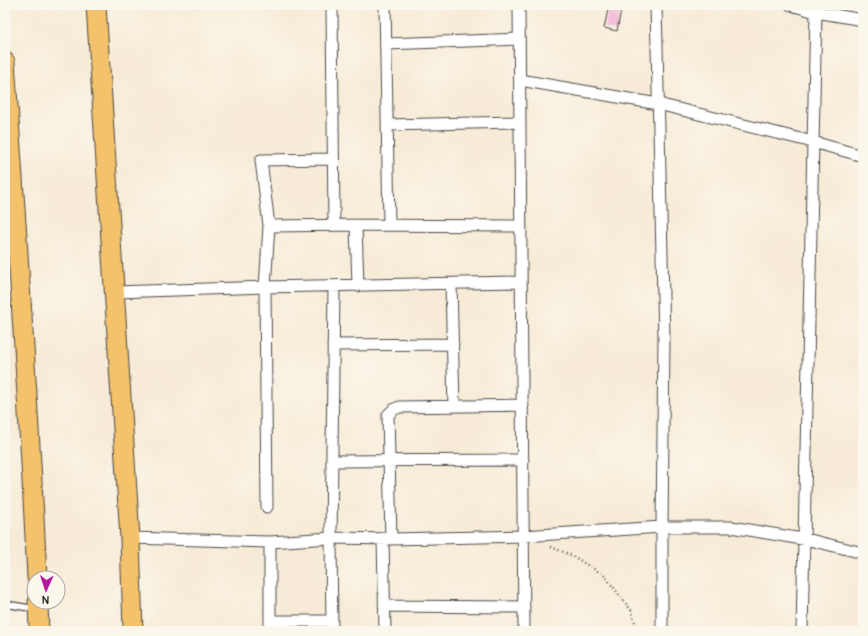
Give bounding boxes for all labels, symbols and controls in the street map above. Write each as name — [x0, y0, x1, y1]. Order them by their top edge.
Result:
north arrow — [26, 570, 66, 610]
text: N — [41, 593, 50, 606]

